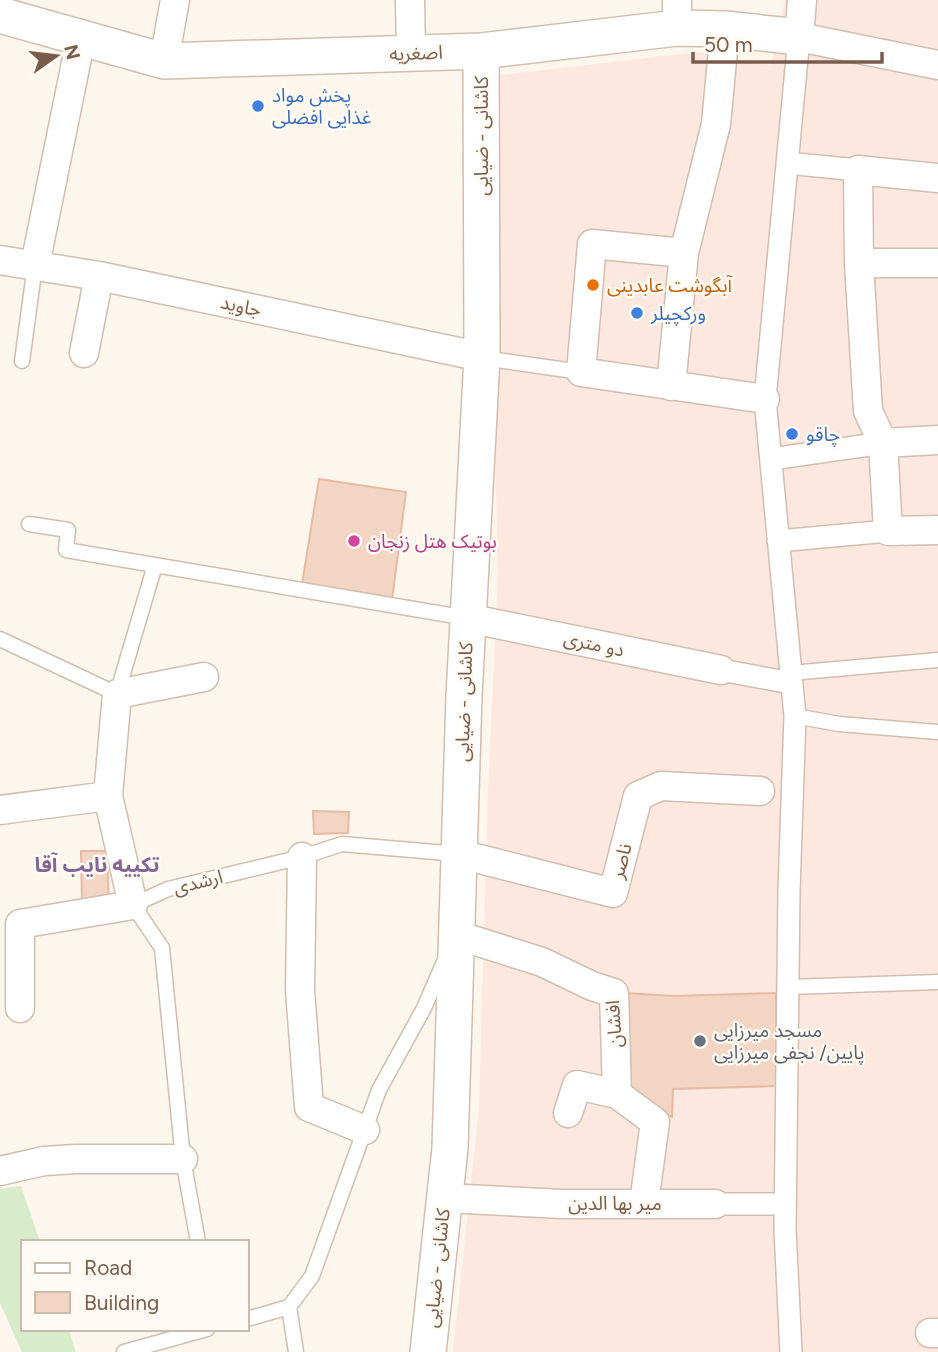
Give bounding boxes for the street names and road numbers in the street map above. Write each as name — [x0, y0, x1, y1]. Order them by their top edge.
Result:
street label: اصغریه — [389, 41, 443, 65]
street label: کاشانی - ضیایی — [470, 75, 493, 196]
street label: جاوید — [219, 290, 263, 322]
street label: دو متری — [562, 626, 626, 662]
street label: کاشانی - ضیایی — [450, 641, 478, 762]
street label: ناصر — [605, 841, 637, 882]
street label: ارشدی — [171, 865, 225, 899]
street label: افشان — [601, 999, 627, 1049]
street label: میر بها الدین — [568, 1192, 662, 1215]
street label: کاشانی - ضیایی — [419, 1206, 455, 1329]

